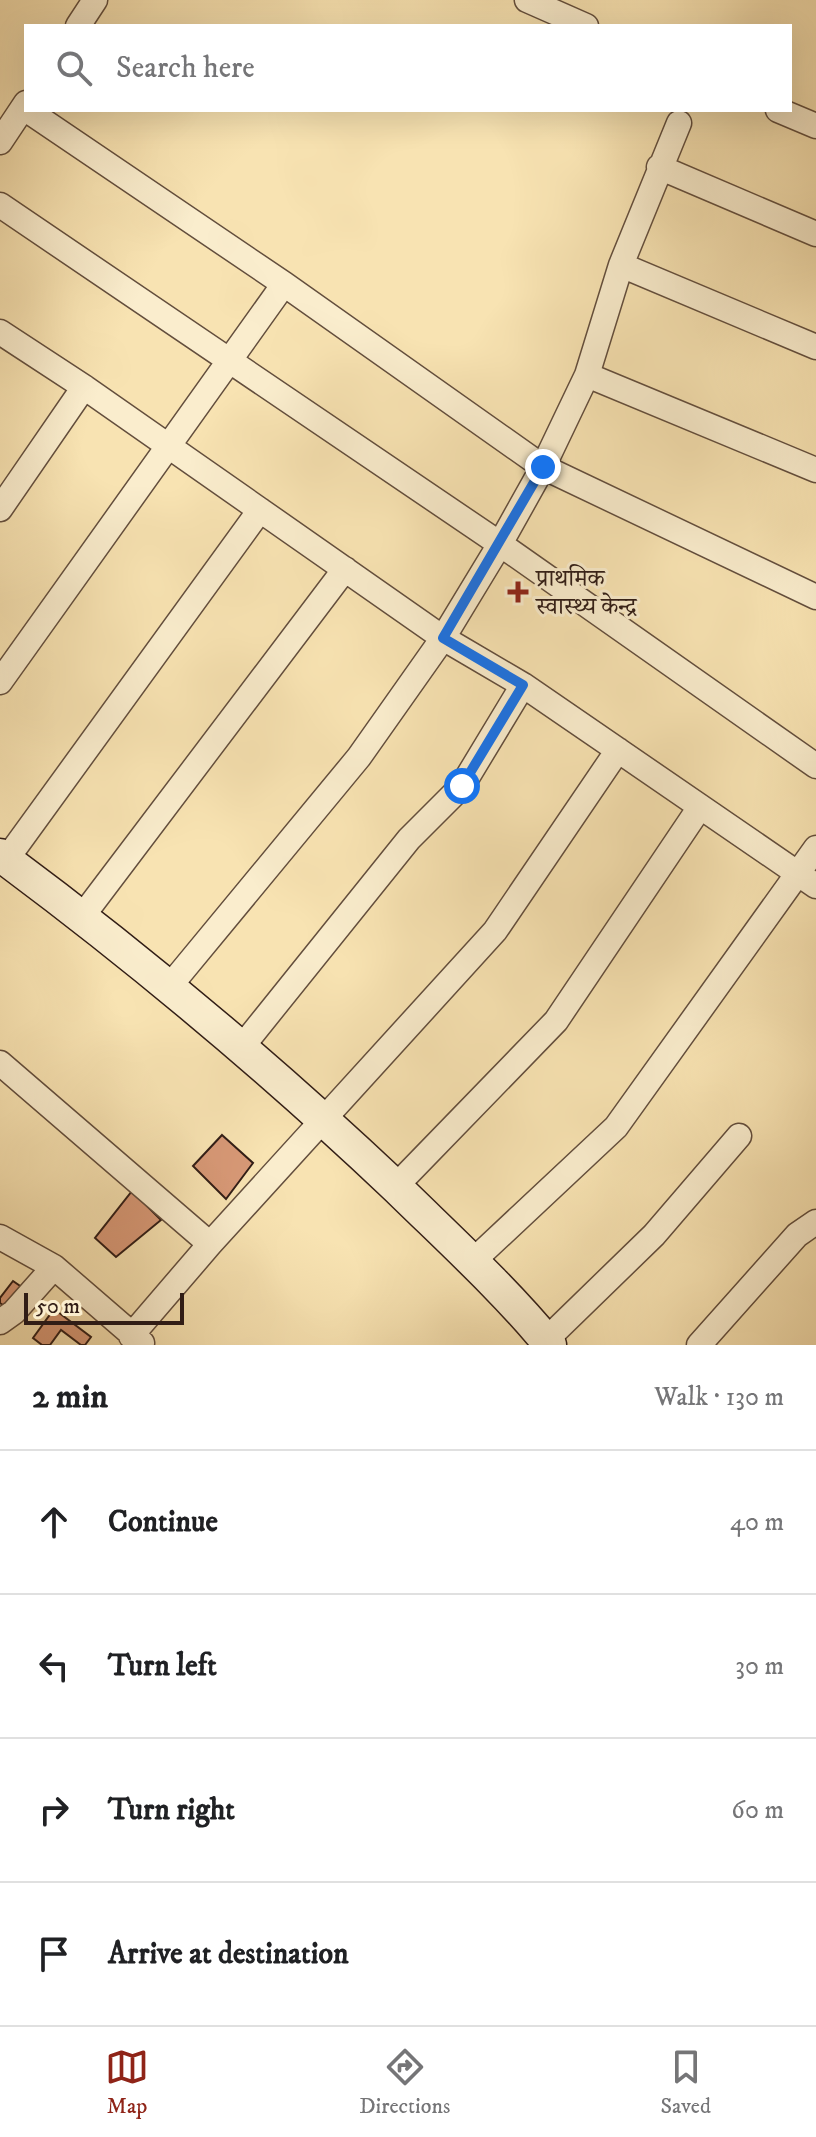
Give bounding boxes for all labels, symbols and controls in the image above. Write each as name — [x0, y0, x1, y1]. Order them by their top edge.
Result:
search box — [24, 24, 792, 112]
icon: search — [52, 46, 96, 90]
text: Search here — [116, 50, 255, 87]
route end — [525, 449, 561, 485]
place label: प्राथमिक स्वास्थ्य केन्द्र — [535, 564, 638, 622]
marker: प्राथमिक स्वास्थ्य केन्द्र — [507, 581, 529, 603]
route start — [444, 768, 480, 804]
scale bar — [24, 1289, 184, 1325]
text: 50 m — [36, 1293, 80, 1320]
text: 2 min — [32, 1376, 108, 1418]
text: Walk · 130 m — [654, 1381, 784, 1414]
icon: ahead — [32, 1500, 76, 1544]
text: Continue — [108, 1504, 218, 1541]
text: 40 m — [730, 1506, 784, 1539]
icon: left — [32, 1644, 76, 1688]
text: Turn left — [108, 1648, 217, 1685]
text: 30 m — [735, 1650, 784, 1683]
icon: right — [32, 1788, 76, 1832]
text: Turn right — [108, 1792, 235, 1829]
text: 60 m — [731, 1794, 784, 1827]
icon: arrive — [32, 1932, 76, 1976]
text: Arrive at destination — [108, 1936, 349, 1973]
tab: Map — [105, 2045, 149, 2120]
tab: Directions — [359, 2045, 450, 2120]
tab: Saved — [660, 2045, 711, 2120]

